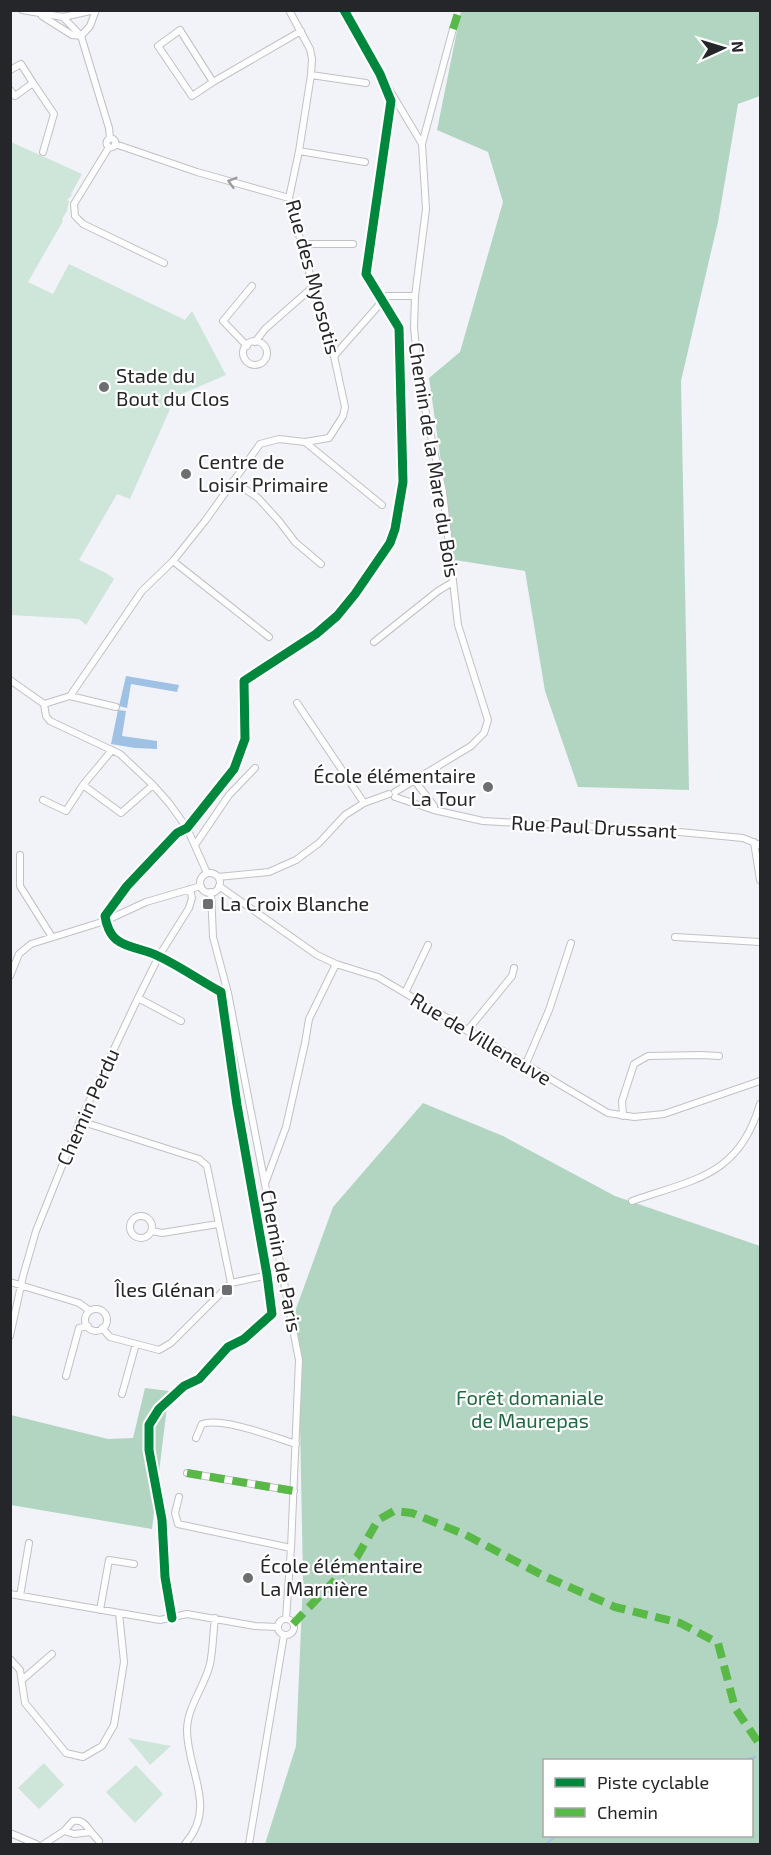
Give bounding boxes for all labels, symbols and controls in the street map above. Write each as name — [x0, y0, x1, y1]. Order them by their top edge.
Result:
north arrow — [693, 18, 753, 78]
text: N — [729, 40, 748, 53]
one-way arrow — [228, 177, 238, 189]
street label: Rue des Myosotis — [282, 197, 346, 357]
street label: Chemin de la Mare du Bois — [405, 340, 465, 579]
place label: Stade du Bout du Clos — [116, 363, 229, 410]
marker: Stade du Bout du Clos — [97, 380, 111, 394]
place label: Centre de Loisir Primaire — [198, 449, 328, 496]
marker: Centre de Loisir Primaire — [179, 467, 193, 481]
place label: École élémentaire La Tour — [313, 763, 476, 810]
marker: École élémentaire La Tour — [481, 780, 495, 794]
street label: Rue Paul Drussant — [510, 810, 678, 842]
place label: La Croix Blanche — [220, 891, 369, 915]
marker: La Croix Blanche — [201, 897, 215, 911]
street label: Rue de Villeneuve — [407, 987, 556, 1090]
street label: Chemin Perdu — [51, 1044, 124, 1169]
street label: Chemin de Paris — [256, 1187, 308, 1334]
place label: Îles Glénan — [114, 1277, 215, 1301]
marker: Îles Glénan — [220, 1283, 234, 1297]
park label: Forêt domaniale de Maurepas — [456, 1385, 604, 1432]
place label: École élémentaire La Marnière — [260, 1553, 423, 1600]
marker: École élémentaire La Marnière — [241, 1571, 255, 1585]
legend — [543, 1759, 753, 1837]
text: Piste cyclable — [597, 1771, 709, 1793]
text: Chemin — [597, 1801, 658, 1823]

